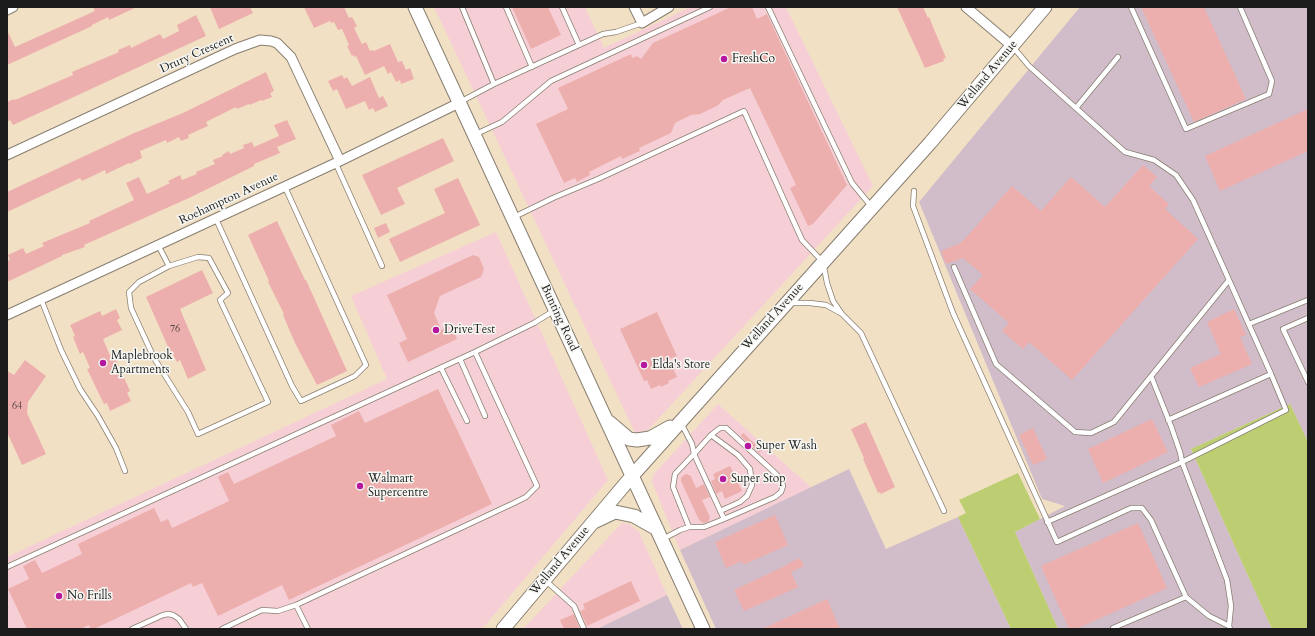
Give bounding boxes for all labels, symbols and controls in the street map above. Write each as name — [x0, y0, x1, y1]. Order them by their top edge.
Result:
street label: Drury Crescent — [158, 31, 236, 77]
street label: Welland Avenue — [955, 38, 1021, 112]
place label: FreshCo — [732, 52, 775, 66]
marker: FreshCo — [719, 54, 729, 64]
street label: Roehampton Avenue — [177, 170, 281, 228]
street label: Welland Avenue — [739, 280, 807, 354]
street label: Bunting Road — [537, 282, 581, 354]
place label: DriveTest — [444, 323, 495, 337]
house number: 76 — [170, 324, 180, 336]
marker: DriveTest — [431, 325, 441, 335]
place label: Maplebrook Apartments — [111, 349, 173, 377]
marker: Maplebrook Apartments — [98, 358, 108, 368]
place label: Elda's Store — [652, 358, 710, 372]
marker: Elda's Store — [639, 360, 649, 370]
house number: 64 — [12, 401, 22, 413]
place label: Super Wash — [756, 439, 817, 453]
marker: Super Wash — [743, 441, 753, 451]
place label: Walmart Supercentre — [368, 472, 428, 500]
place label: Super Stop — [731, 472, 786, 486]
marker: Super Stop — [718, 474, 728, 484]
marker: Walmart Supercentre — [355, 481, 365, 491]
street label: Welland Avenue — [527, 524, 593, 598]
place label: No Frills — [67, 589, 112, 603]
marker: No Frills — [54, 591, 64, 601]

